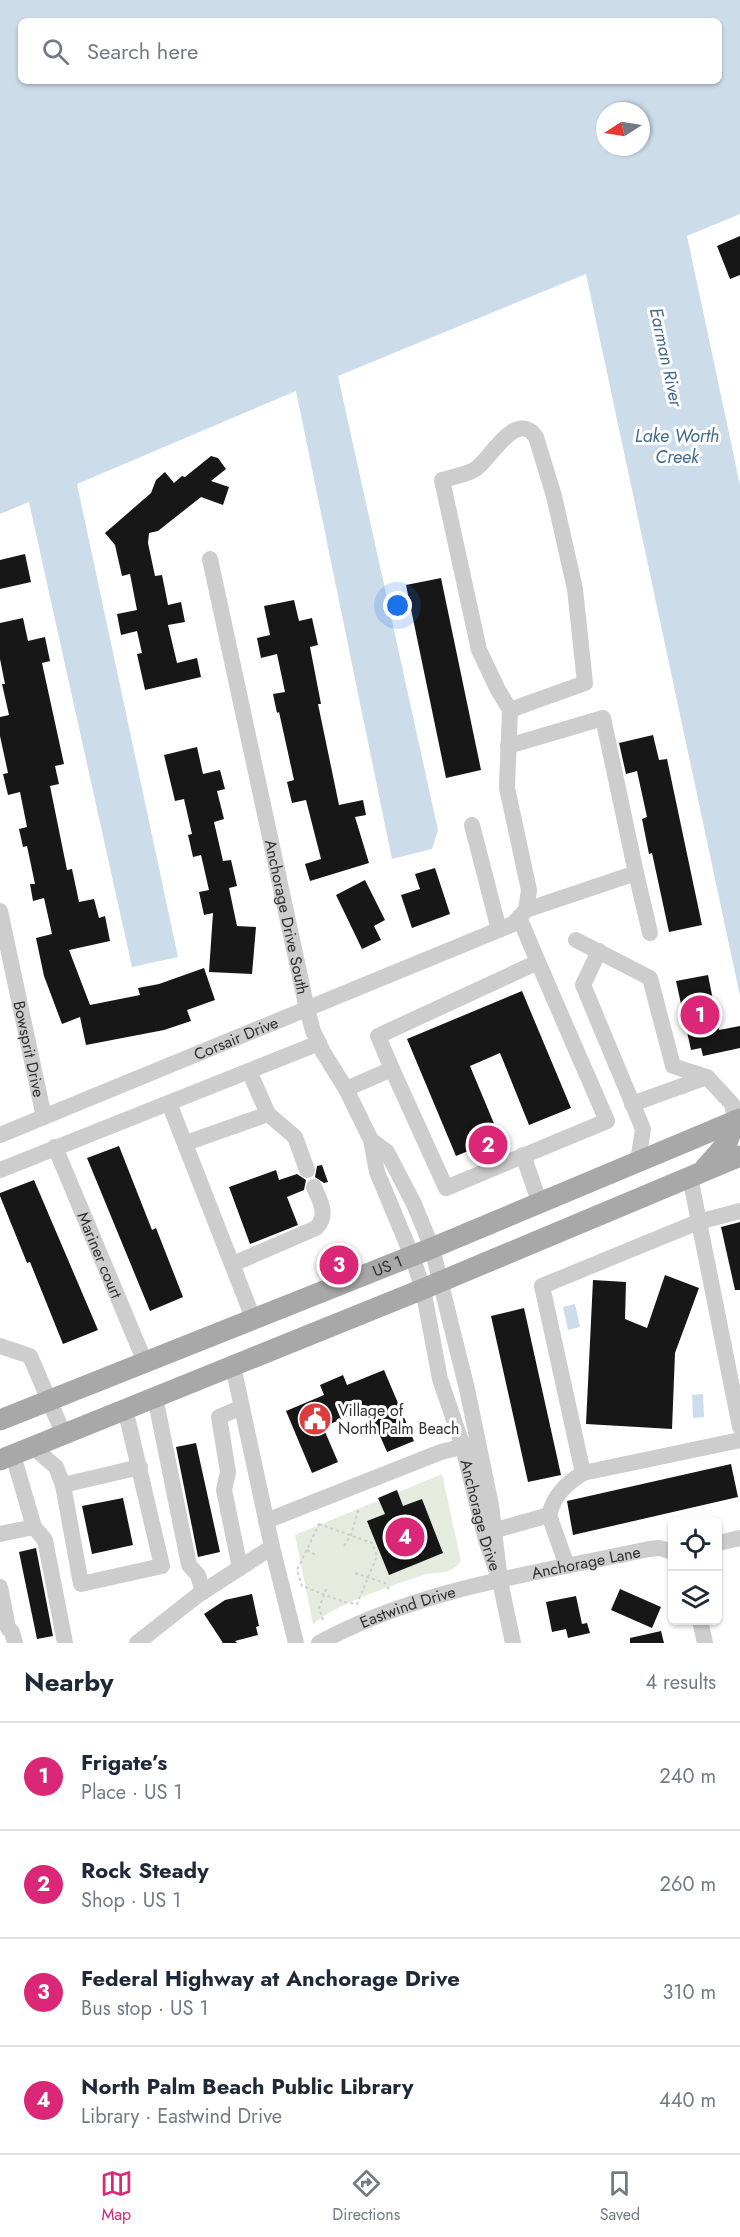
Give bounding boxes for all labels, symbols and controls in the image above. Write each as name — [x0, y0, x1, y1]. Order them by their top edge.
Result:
search box — [18, 18, 722, 84]
icon: search — [39, 35, 72, 68]
text: Search here — [87, 35, 198, 67]
north arrow — [596, 102, 650, 156]
water label: Earman River — [643, 305, 689, 410]
water label: Lake Worth Creek — [635, 423, 719, 470]
your location — [383, 591, 412, 620]
street label: Anchorage Drive South — [259, 837, 315, 996]
pin: 1 — [680, 992, 720, 1038]
street label: Bowsprit Drive — [7, 999, 50, 1099]
street label: Corsair Drive — [190, 1011, 282, 1066]
pin: 2 — [468, 1122, 508, 1168]
street label: Mariner court — [71, 1208, 128, 1302]
pin: 3 — [320, 1242, 358, 1288]
street label: US 1 — [369, 1250, 406, 1283]
place label: Village of North Palm Beach — [338, 1399, 460, 1440]
public building icon: Village of North Palm Beach — [297, 1401, 333, 1437]
street label: Anchorage Drive — [454, 1457, 507, 1574]
pin: 4 — [386, 1514, 424, 1560]
map controls — [668, 1517, 722, 1625]
button: locate — [668, 1517, 722, 1571]
street label: Anchorage Lane — [529, 1540, 643, 1585]
button: layers — [668, 1571, 722, 1625]
street label: Eastwind Drive — [356, 1580, 458, 1634]
text: Nearby — [24, 1663, 113, 1701]
text: 4 results — [645, 1668, 716, 1697]
text: Frigate’s — [81, 1746, 167, 1778]
text: 1 — [38, 1762, 49, 1791]
text: 240 m — [659, 1762, 716, 1791]
text: Place · US 1 — [81, 1778, 183, 1807]
text: Rock Steady — [81, 1854, 209, 1886]
text: 2 — [37, 1870, 50, 1899]
text: 260 m — [660, 1870, 716, 1899]
text: Shop · US 1 — [81, 1886, 181, 1915]
text: Federal Highway at Anchorage Drive — [81, 1962, 460, 1994]
text: 3 — [37, 1978, 50, 2007]
text: 310 m — [662, 1978, 716, 2007]
text: Bus stop · US 1 — [81, 1994, 208, 2023]
text: North Palm Beach Public Library — [81, 2070, 413, 2102]
text: 4 — [37, 2086, 50, 2115]
text: 440 m — [659, 2086, 716, 2115]
text: Library · Eastwind Drive — [81, 2102, 282, 2131]
tab: Map — [100, 2167, 133, 2226]
tab: Directions — [332, 2167, 400, 2226]
tab: Saved — [600, 2167, 640, 2226]

